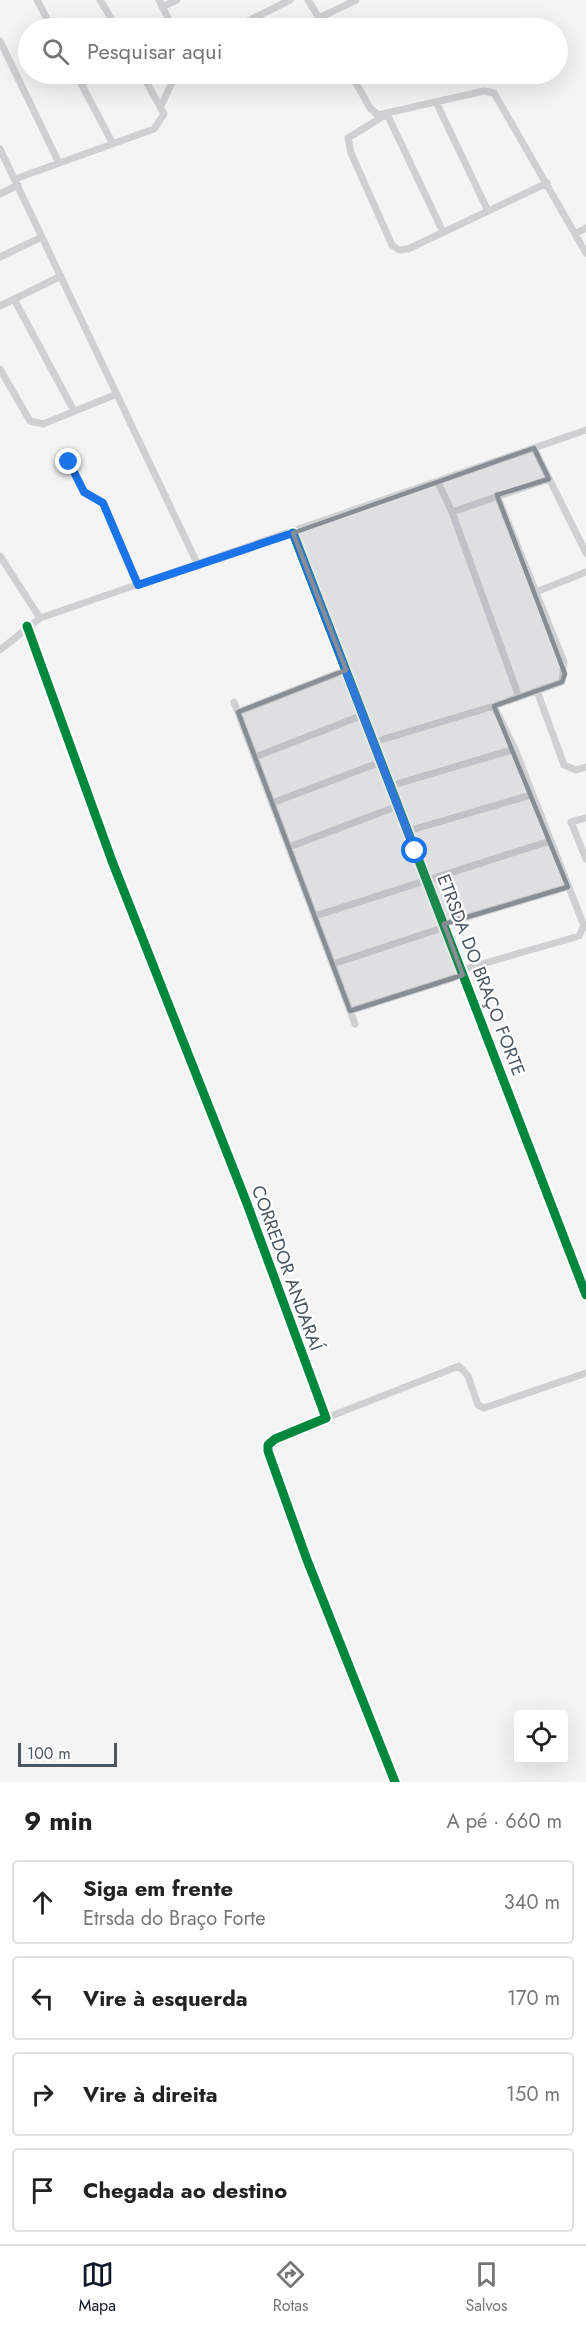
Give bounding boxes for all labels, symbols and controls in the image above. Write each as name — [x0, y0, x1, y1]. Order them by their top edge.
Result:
search box — [18, 18, 568, 84]
icon: search — [39, 35, 72, 68]
text: Pesquisar aqui — [87, 35, 222, 67]
route end — [55, 448, 81, 474]
route start — [401, 837, 427, 863]
street label: ETRSDA DO BRAÇO FORTE — [431, 870, 531, 1080]
street label: CORREDOR ANDARAÍ — [245, 1182, 329, 1355]
map controls — [514, 1710, 568, 1764]
button: locate — [514, 1710, 568, 1764]
scale bar — [18, 1740, 117, 1768]
text: 100 m — [27, 1742, 71, 1765]
text: 9 min — [24, 1802, 93, 1840]
text: A pé · 660 m — [446, 1807, 562, 1836]
text: Siga em frente — [83, 1872, 233, 1904]
icon: ahead — [26, 1886, 59, 1919]
text: 340 m — [504, 1888, 560, 1917]
text: Etrsda do Braço Forte — [83, 1904, 265, 1933]
icon: left — [26, 1982, 59, 2015]
text: Vire à esquerda — [83, 1982, 248, 2014]
text: 170 m — [507, 1984, 560, 2013]
icon: right — [26, 2078, 59, 2111]
text: Vire à direita — [83, 2078, 218, 2110]
text: 150 m — [506, 2080, 560, 2109]
icon: arrive — [26, 2174, 59, 2207]
text: Chegada ao destino — [83, 2174, 287, 2206]
tab: Mapa — [78, 2258, 116, 2317]
tab: Rotas — [273, 2258, 309, 2317]
tab: Salvos — [465, 2258, 508, 2317]

